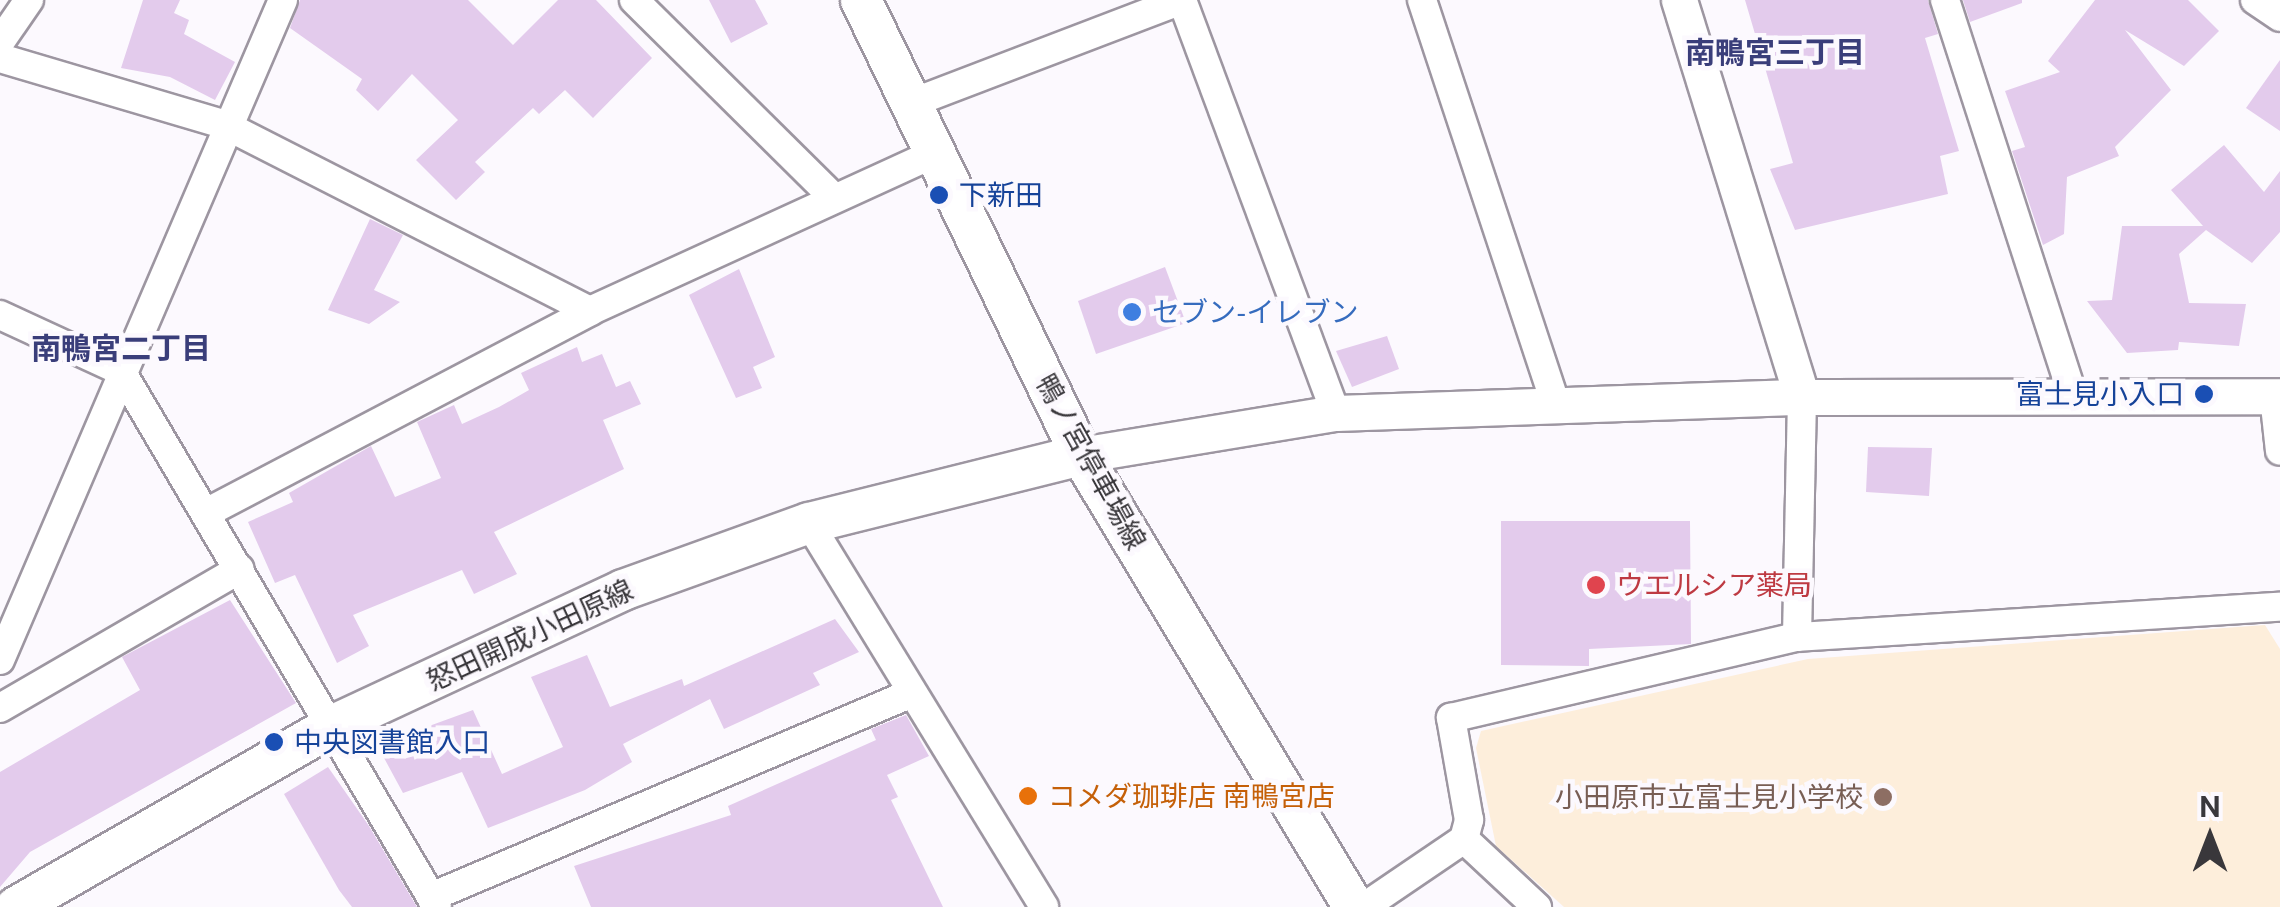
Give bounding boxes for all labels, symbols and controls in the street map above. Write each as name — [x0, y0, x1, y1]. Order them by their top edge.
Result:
district label: 南鴨宮三丁目 — [1685, 34, 1865, 70]
place label: 下新田 — [959, 178, 1043, 212]
marker: 下新田 — [928, 184, 950, 206]
place label: セブン-イレブン — [1152, 295, 1359, 329]
marker: セブン-イレブン — [1121, 301, 1143, 323]
district label: 南鴨宮二丁目 — [31, 330, 211, 366]
street label: 鴨ノ宮停車場線 — [1029, 368, 1153, 556]
place label: 富士見小入口 — [2016, 377, 2184, 411]
marker: 富士見小入口 — [2193, 383, 2215, 405]
place label: ウエルシア薬局 — [1616, 568, 1812, 602]
street label: 怒田開成小田原線 — [421, 572, 639, 698]
marker: ウエルシア薬局 — [1585, 574, 1607, 596]
place label: 中央図書館入口 — [294, 725, 490, 759]
marker: 中央図書館入口 — [263, 731, 285, 753]
place label: コメダ珈琲店 南鴨宮店 — [1048, 779, 1335, 813]
place label: 小田原市立富士見小学校 — [1555, 780, 1863, 814]
marker: コメダ珈琲店 南鴨宮店 — [1017, 785, 1039, 807]
marker: 小田原市立富士見小学校 — [1872, 786, 1894, 808]
north arrow — [2160, 787, 2260, 887]
text: N — [2199, 790, 2221, 823]

